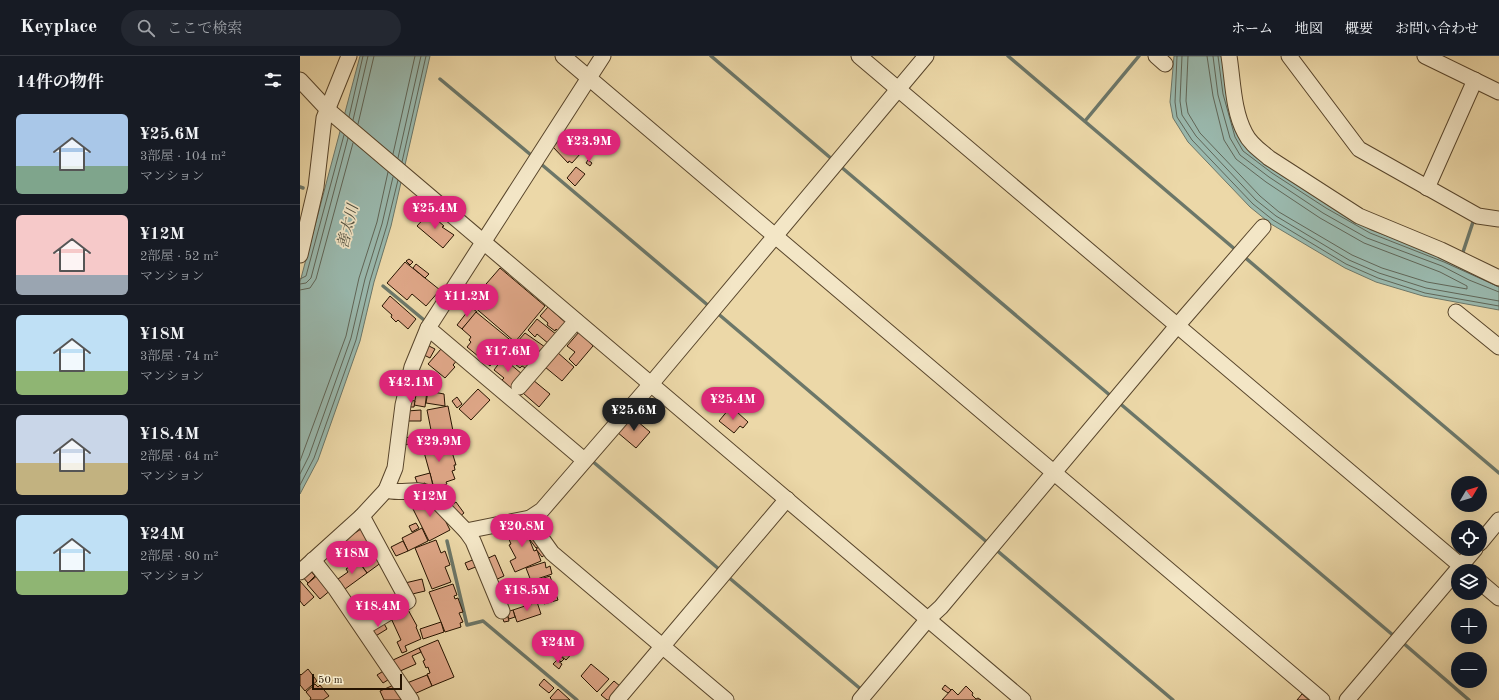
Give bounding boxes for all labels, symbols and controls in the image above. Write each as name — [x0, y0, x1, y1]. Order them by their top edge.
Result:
search box — [121, 10, 401, 46]
icon: search — [135, 17, 157, 39]
text: Keyplace — [20, 18, 97, 37]
text: ここで検索 — [167, 22, 242, 37]
text: ホーム — [1231, 22, 1273, 36]
text: 地図 — [1295, 22, 1323, 36]
text: 概要 — [1345, 22, 1373, 36]
text: お問い合わせ — [1395, 22, 1479, 36]
icon: filters — [262, 69, 284, 91]
text: 14件の物件 — [16, 74, 104, 91]
text: ¥25.6M — [140, 126, 199, 143]
pin: ¥23.9M — [556, 129, 622, 163]
icon: home — [48, 130, 96, 178]
text: ¥23.9M — [566, 135, 612, 148]
text: 3部屋 · 104 m² — [140, 150, 226, 163]
text: マンション — [140, 170, 204, 183]
pin: ¥25.4M — [402, 196, 468, 230]
water label: 善太川 — [334, 201, 362, 251]
text: ¥25.4M — [412, 202, 458, 215]
text: ¥12M — [140, 226, 185, 243]
icon: home — [48, 231, 96, 279]
text: 2部屋 · 52 m² — [140, 250, 218, 263]
text: マンション — [140, 270, 204, 283]
pin: ¥11.2M — [434, 284, 500, 318]
text: ¥11.2M — [444, 290, 490, 303]
text: ¥18M — [140, 326, 185, 343]
icon: home — [48, 331, 96, 379]
pin: ¥17.6M — [475, 339, 541, 373]
text: ¥17.6M — [485, 345, 531, 358]
text: 3部屋 · 74 m² — [140, 350, 218, 363]
text: マンション — [140, 370, 204, 383]
pin: ¥42.1M — [378, 370, 444, 404]
text: ¥42.1M — [388, 376, 434, 389]
pin: ¥25.4M — [700, 387, 766, 421]
text: ¥25.4M — [710, 393, 756, 406]
pin: ¥25.6M — [601, 398, 667, 432]
text: ¥25.6M — [611, 404, 657, 417]
text: ¥18.4M — [140, 426, 199, 443]
pin: ¥29.9M — [406, 429, 472, 463]
icon: home — [48, 431, 96, 479]
text: ¥29.9M — [416, 435, 462, 448]
text: 2部屋 · 64 m² — [140, 450, 218, 463]
text: マンション — [140, 470, 204, 483]
north arrow — [1451, 476, 1487, 512]
map controls — [1451, 476, 1487, 688]
pin: ¥12M — [406, 484, 454, 518]
text: ¥12M — [413, 490, 447, 503]
pin: ¥20.8M — [489, 514, 555, 548]
text: ¥20.8M — [499, 520, 545, 533]
button: locate — [1451, 520, 1487, 556]
text: ¥24M — [140, 526, 185, 543]
icon: home — [48, 531, 96, 579]
pin: ¥18M — [328, 541, 376, 575]
text: ¥18M — [335, 547, 369, 560]
text: 2部屋 · 80 m² — [140, 550, 218, 563]
button: layers — [1451, 564, 1487, 600]
text: マンション — [140, 570, 204, 583]
pin: ¥18.5M — [494, 578, 560, 612]
text: ¥18.5M — [504, 584, 550, 597]
pin: ¥18.4M — [345, 594, 411, 628]
text: ¥18.4M — [355, 600, 401, 613]
button: + — [1451, 608, 1487, 644]
pin: ¥24M — [534, 630, 582, 664]
text: ¥24M — [541, 636, 575, 649]
button: − — [1451, 652, 1487, 688]
scale bar — [312, 672, 402, 691]
text: 50 m — [318, 675, 343, 686]

